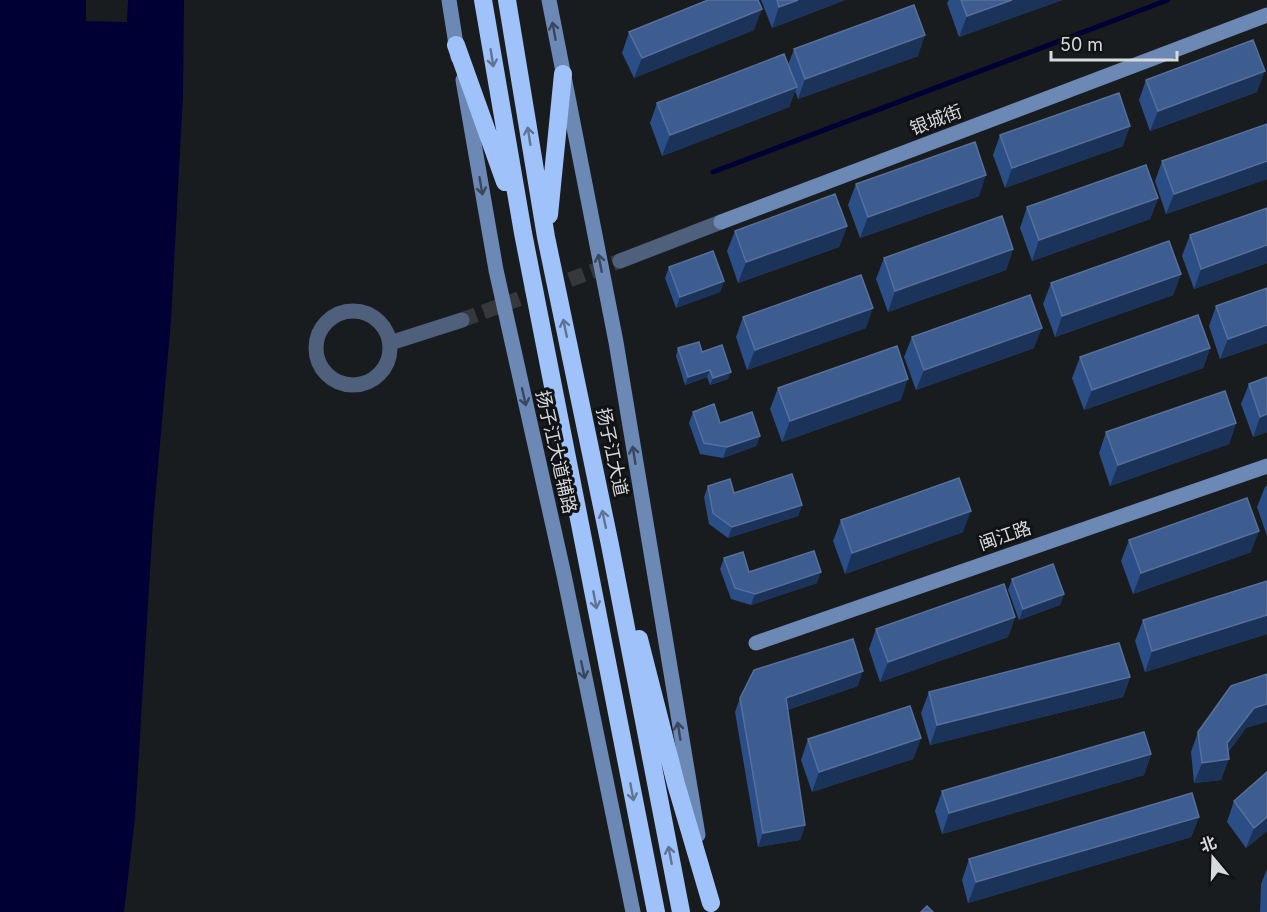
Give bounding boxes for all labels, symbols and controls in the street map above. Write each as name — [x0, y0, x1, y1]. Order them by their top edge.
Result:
one-way arrow — [549, 21, 560, 41]
scale bar — [1051, 24, 1177, 62]
text: 50 m — [1060, 34, 1103, 55]
one-way arrow — [487, 47, 498, 67]
street label: 银城街 — [907, 100, 965, 139]
one-way arrow — [524, 127, 535, 147]
one-way arrow — [476, 176, 487, 195]
one-way arrow — [594, 254, 605, 274]
one-way arrow — [559, 319, 570, 338]
one-way arrow — [519, 387, 530, 407]
street label: 扬子江大道辅路 — [532, 388, 581, 516]
street label: 扬子江大道 — [593, 406, 632, 498]
one-way arrow — [629, 446, 640, 466]
one-way arrow — [598, 510, 609, 529]
street label: 闽江路 — [976, 517, 1034, 554]
one-way arrow — [590, 590, 601, 609]
one-way arrow — [578, 660, 589, 679]
one-way arrow — [674, 721, 685, 741]
one-way arrow — [627, 781, 638, 801]
north arrow — [1183, 828, 1243, 888]
text: 北 — [1197, 832, 1219, 856]
one-way arrow — [664, 845, 675, 865]

